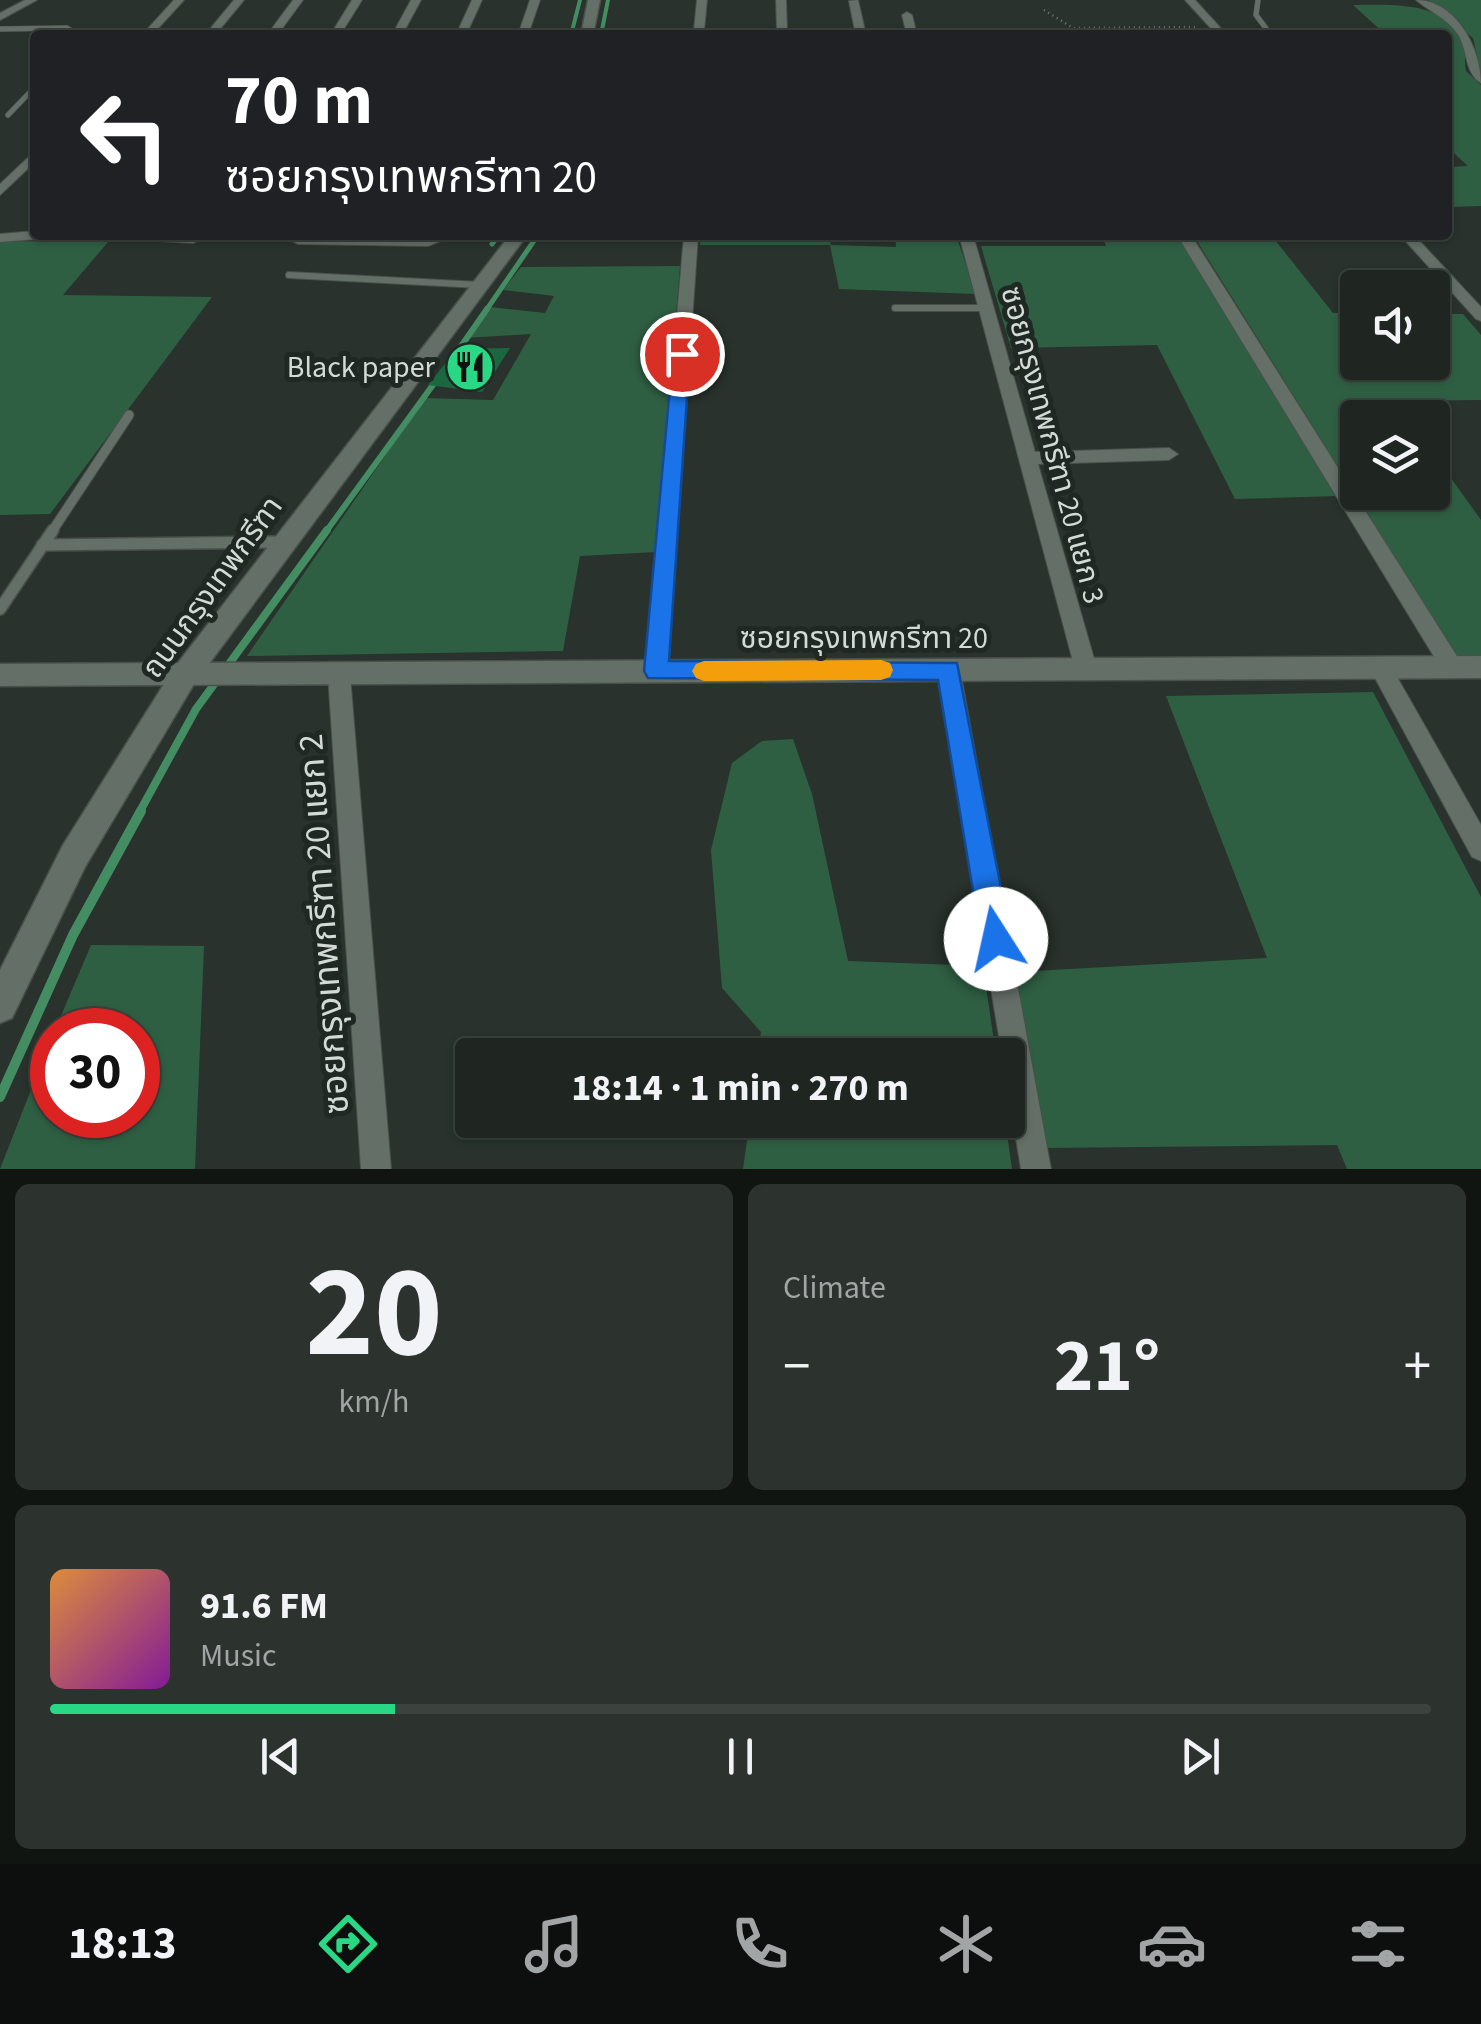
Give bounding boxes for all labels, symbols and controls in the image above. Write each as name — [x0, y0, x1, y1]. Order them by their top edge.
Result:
text: 70 m — [225, 51, 373, 151]
icon: left — [60, 70, 190, 200]
text: ซอยกรุงเทพกรีฑา 20 — [225, 146, 597, 210]
map controls — [1340, 270, 1450, 510]
button: sound — [1340, 270, 1450, 380]
street label: ซอยกรุงเทพกรีฑา 20 แยก 3 — [989, 282, 1116, 608]
pin — [640, 312, 725, 397]
icon: arrive — [655, 327, 710, 382]
restaurant icon: Black paper — [444, 341, 496, 393]
place label: Black paper — [287, 346, 436, 389]
button: layers — [1340, 400, 1450, 510]
street label: ถนนกรุงเทพกรีฑา — [132, 488, 293, 687]
street label: ซอยกรุงเทพกรีฑา 20 — [740, 617, 988, 660]
street label: ซอยกรุงเทพกรีฑา 20 แยก 2 — [286, 732, 362, 1116]
position arrow — [944, 887, 1048, 991]
speed limit sign: 30 — [30, 1008, 160, 1138]
text: 18:14 · 1 min · 270 m — [571, 1061, 909, 1115]
text: 20 — [305, 1221, 443, 1406]
text: Climate — [783, 1265, 886, 1311]
text: 21° — [1054, 1313, 1160, 1420]
text: − — [783, 1328, 810, 1406]
text: + — [1404, 1328, 1431, 1406]
text: km/h — [339, 1379, 409, 1425]
text: 91.6 FM — [200, 1579, 328, 1633]
text: Music — [200, 1633, 277, 1679]
icon: previous — [253, 1729, 308, 1784]
icon: pause — [713, 1729, 768, 1784]
icon: next — [1173, 1729, 1228, 1784]
icon: directions — [313, 1909, 383, 1979]
icon: music — [519, 1909, 589, 1979]
icon: phone — [725, 1909, 795, 1979]
icon: climate — [931, 1909, 1001, 1979]
icon: car — [1137, 1909, 1207, 1979]
icon: filters — [1343, 1909, 1413, 1979]
text: 18:13 — [68, 1912, 177, 1976]

